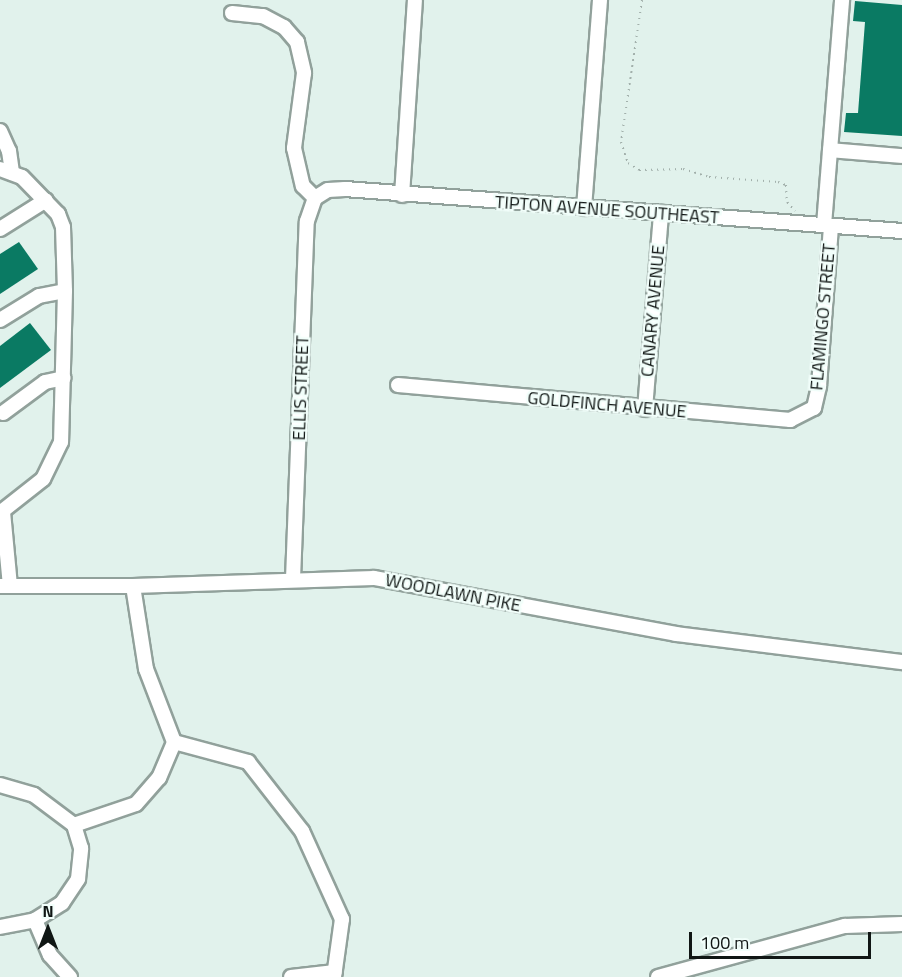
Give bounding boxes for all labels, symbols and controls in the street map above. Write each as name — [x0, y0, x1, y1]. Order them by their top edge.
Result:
street label: TIPTON AVENUE SOUTHEAST — [494, 191, 720, 229]
street label: FLAMINGO STREET — [806, 243, 840, 391]
street label: CANARY AVENUE — [636, 244, 670, 378]
street label: ELLIS STREET — [288, 335, 314, 441]
street label: GOLDFINCH AVENUE — [527, 387, 687, 423]
street label: WOODLAWN PIKE — [383, 569, 523, 617]
north arrow — [18, 899, 78, 959]
text: N — [42, 899, 54, 923]
scale bar — [692, 920, 874, 958]
text: 100 m — [700, 929, 749, 956]

